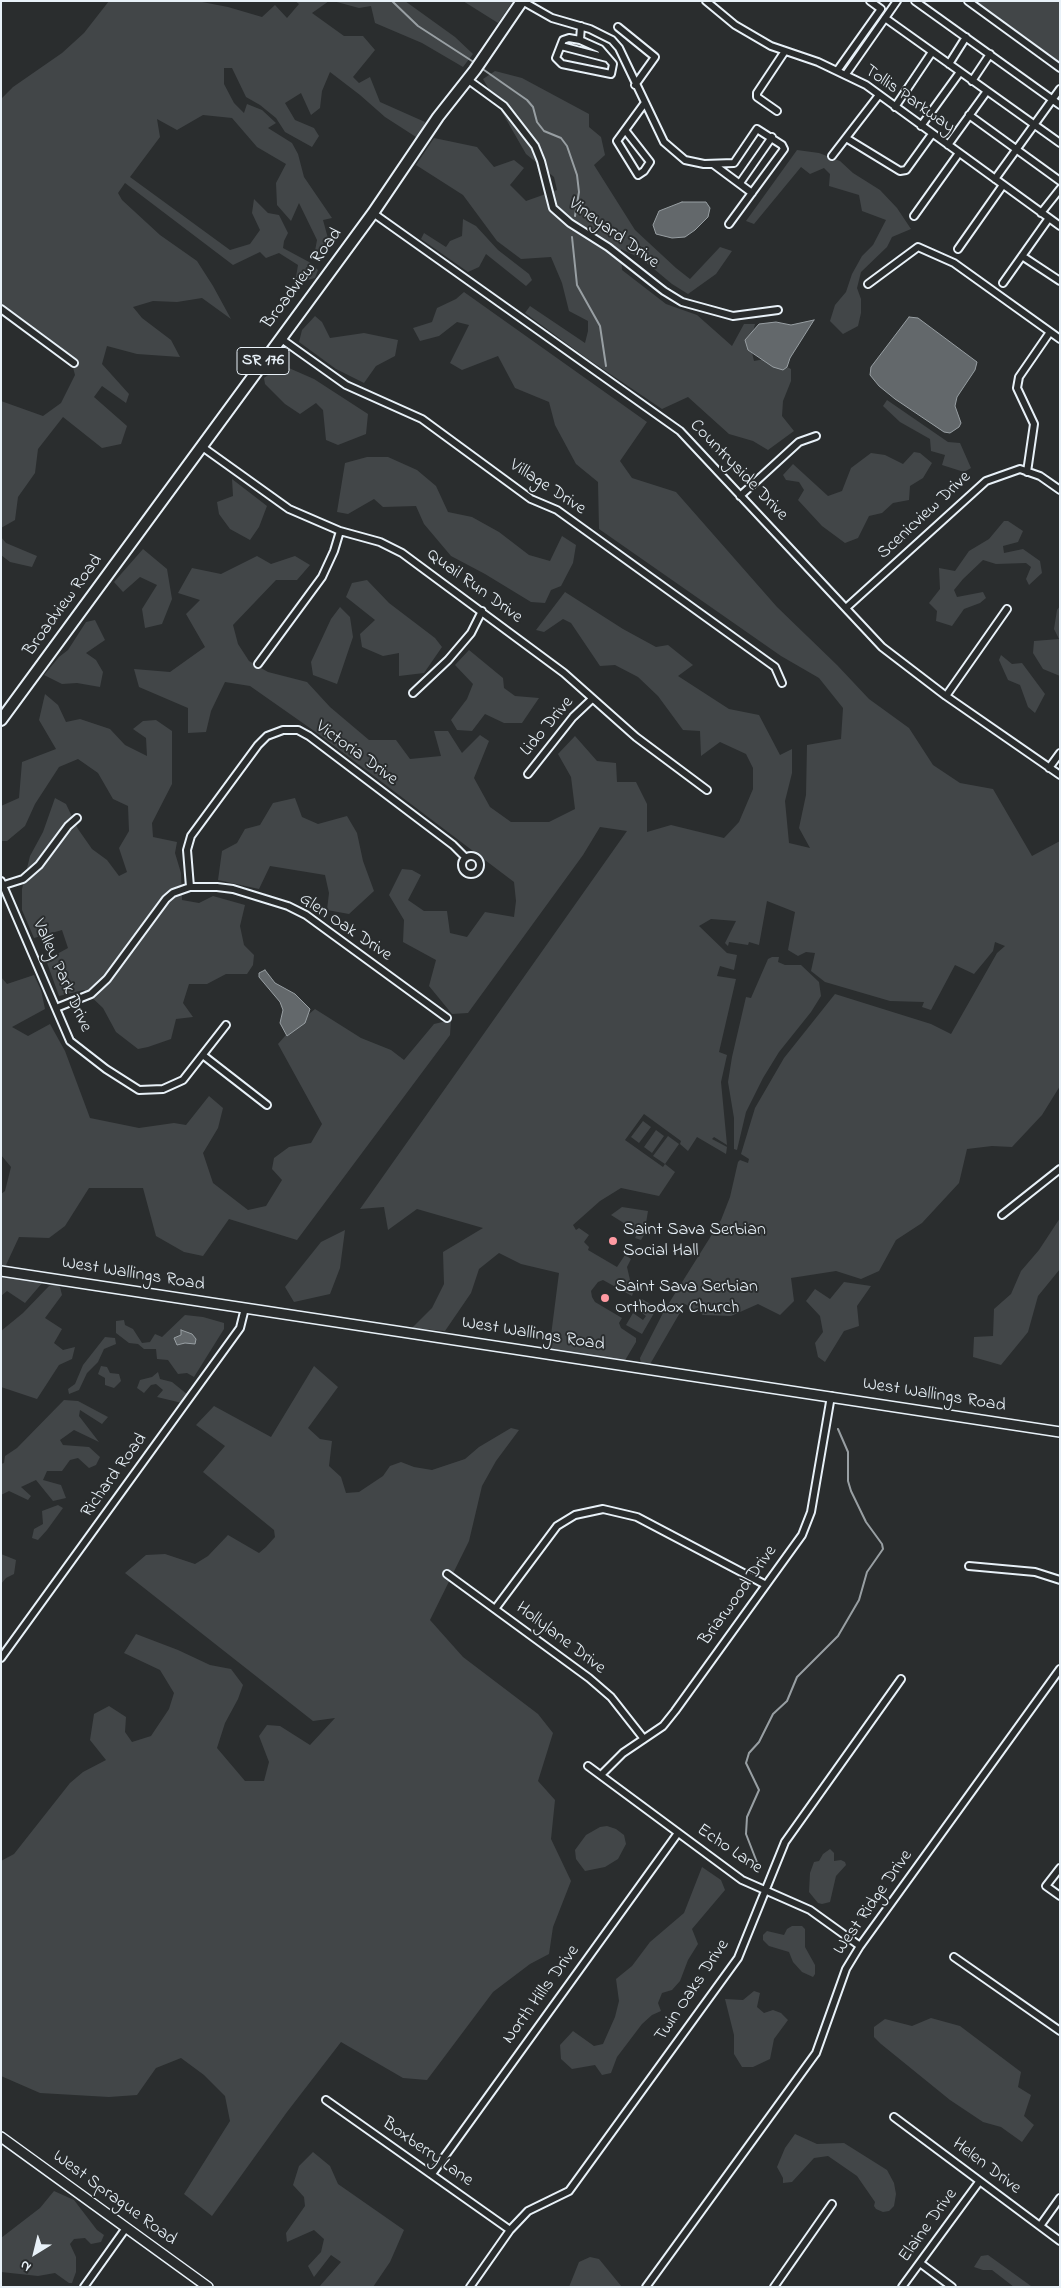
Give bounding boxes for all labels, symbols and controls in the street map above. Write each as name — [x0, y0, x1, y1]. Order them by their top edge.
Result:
street label: Tollis Parkway — [860, 61, 958, 139]
street label: Vineyard Drive — [563, 194, 663, 274]
street label: Broadview Road — [258, 224, 348, 334]
road number: SR 176 — [237, 348, 289, 374]
street label: Countryside Drive — [684, 416, 792, 526]
street label: Village Drive — [505, 455, 589, 521]
street label: Scenicview Drive — [874, 467, 976, 565]
street label: Quail Run Drive — [422, 545, 526, 629]
street label: Broadview Road — [20, 551, 108, 661]
street label: Lido Drive — [517, 693, 579, 761]
street label: Victoria Drive — [311, 717, 401, 791]
street label: Glen Oak Drive — [294, 889, 396, 967]
street label: Valley Park Drive — [26, 916, 96, 1036]
place label: Saint Sava Serbian Social Hall — [623, 1220, 766, 1262]
marker: Saint Sava Serbian Social Hall — [607, 1235, 619, 1247]
street label: West Wallings Road — [60, 1253, 206, 1297]
place label: Saint Sava Serbian Orthodox Church — [615, 1277, 758, 1320]
marker: Saint Sava Serbian Orthodox Church — [599, 1292, 611, 1304]
street label: West Wallings Road — [460, 1313, 606, 1357]
street label: West Wallings Road — [861, 1374, 1007, 1418]
street label: Richard Road — [77, 1430, 153, 1522]
street label: Briarwood Drive — [695, 1542, 783, 1650]
street label: Hollylane Drive — [511, 1598, 609, 1680]
street label: Echo Lane — [692, 1820, 766, 1880]
street label: West Ridge Drive — [830, 1846, 918, 1960]
street label: Twin Oaks Drive — [651, 1936, 735, 2046]
street label: North Hills Drive — [499, 1941, 585, 2049]
street label: Boxberry Lane — [377, 2114, 477, 2192]
street label: Helen Drive — [947, 2134, 1025, 2200]
street label: West Sprague Road — [48, 2147, 180, 2251]
street label: Elaine Drive — [895, 2185, 963, 2267]
north arrow — [10, 2228, 60, 2278]
text: N — [16, 2254, 36, 2277]

